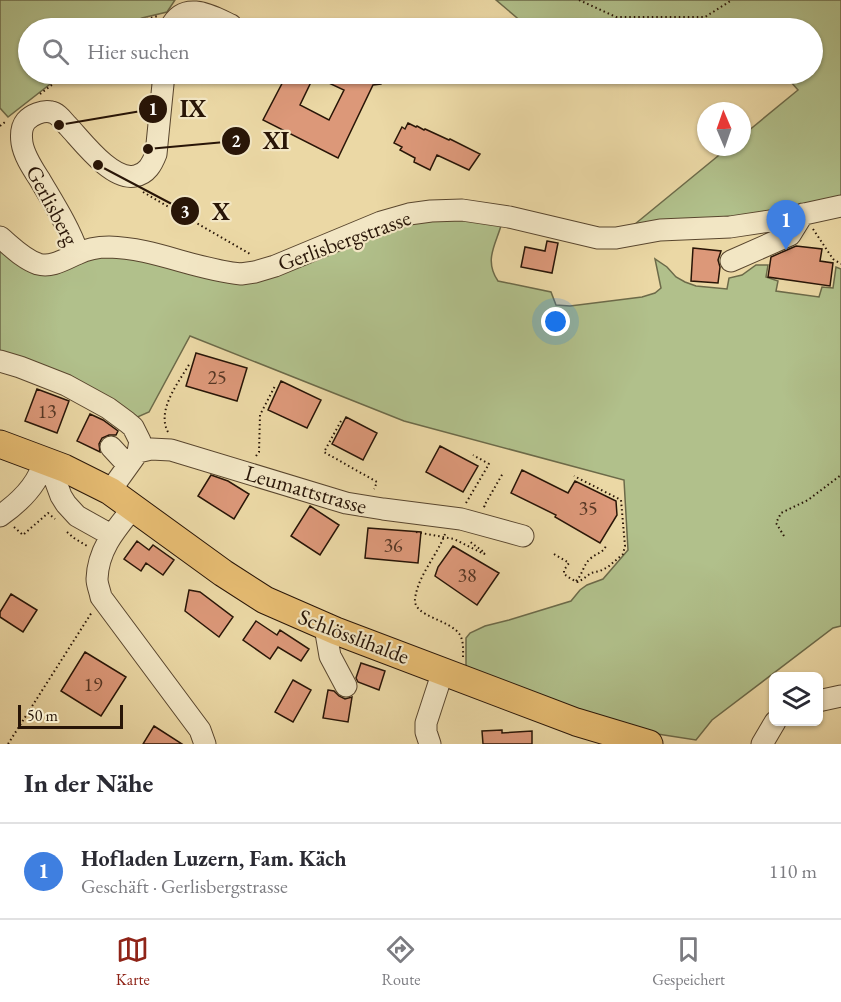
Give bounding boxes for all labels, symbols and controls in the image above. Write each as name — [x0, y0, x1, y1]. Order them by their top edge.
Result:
search box — [18, 18, 823, 84]
icon: search — [39, 35, 72, 68]
text: Hier suchen — [87, 37, 190, 66]
callout: IX — [138, 88, 218, 130]
text: IX — [180, 93, 206, 124]
text: 1 — [148, 97, 158, 120]
north arrow — [697, 102, 751, 156]
callout: XI — [221, 120, 302, 162]
text: XI — [262, 125, 290, 156]
text: 2 — [231, 129, 241, 152]
street label: Gerlisberg — [19, 160, 86, 251]
callout: X — [170, 190, 242, 232]
text: X — [211, 196, 230, 227]
text: 3 — [180, 200, 190, 223]
pin: 1 — [766, 200, 806, 250]
street label: Gerlisbergstrasse — [274, 203, 415, 278]
your location — [541, 307, 570, 336]
house number: 25 — [207, 364, 227, 390]
house number: 13 — [37, 398, 57, 424]
street label: Leumattstrasse — [241, 458, 371, 521]
house number: 35 — [578, 495, 598, 521]
house number: 36 — [383, 532, 403, 558]
house number: 38 — [457, 562, 477, 588]
street label: Schlösslihalde — [294, 602, 414, 671]
house number: 19 — [83, 671, 103, 697]
map controls — [769, 672, 823, 726]
button: layers — [769, 672, 823, 726]
scale bar — [18, 702, 123, 730]
text: 50 m — [27, 705, 58, 726]
text: In der Nähe — [24, 766, 153, 800]
text: Hofladen Luzern, Fam. Käch — [81, 844, 347, 873]
text: 1 — [38, 858, 49, 884]
text: 110 m — [769, 858, 817, 884]
text: Geschäft · Gerlisbergstrasse — [81, 873, 288, 899]
tab: Karte — [116, 933, 150, 990]
tab: Route — [381, 933, 421, 990]
tab: Gespeichert — [652, 933, 725, 990]

